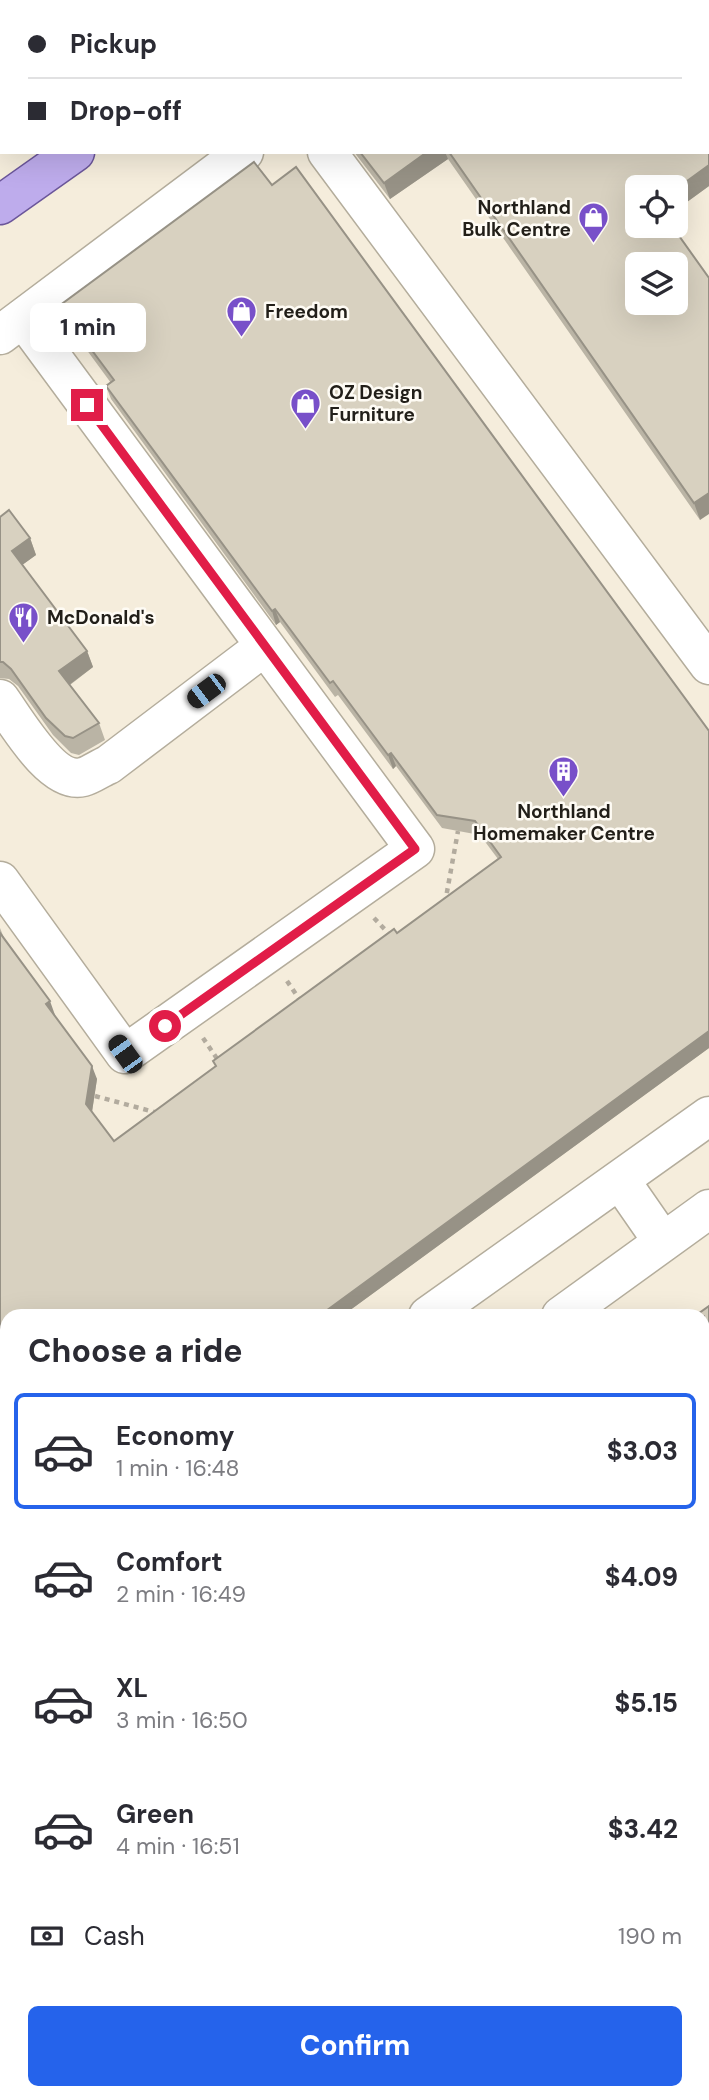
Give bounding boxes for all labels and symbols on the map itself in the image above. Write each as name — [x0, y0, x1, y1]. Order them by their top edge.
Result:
place label: Northland Bulk Centre — [462, 195, 571, 242]
shop icon: Northland Bulk Centre — [577, 201, 611, 245]
shop icon: Freedom — [225, 294, 259, 338]
place label: Freedom — [265, 299, 348, 324]
callout: 1 min — [29, 304, 145, 352]
place label: OZ Design Furniture — [329, 380, 423, 427]
shop icon: OZ Design Furniture — [289, 386, 323, 430]
route end — [71, 389, 103, 421]
restaurant icon: McDonald's — [7, 600, 41, 644]
place label: McDonald's — [47, 605, 155, 630]
car — [183, 670, 230, 712]
building icon: Northland Homemaker Centre — [547, 755, 581, 799]
place label: Northland Homemaker Centre — [473, 799, 655, 846]
route start — [149, 1010, 181, 1042]
car — [105, 1031, 146, 1077]

